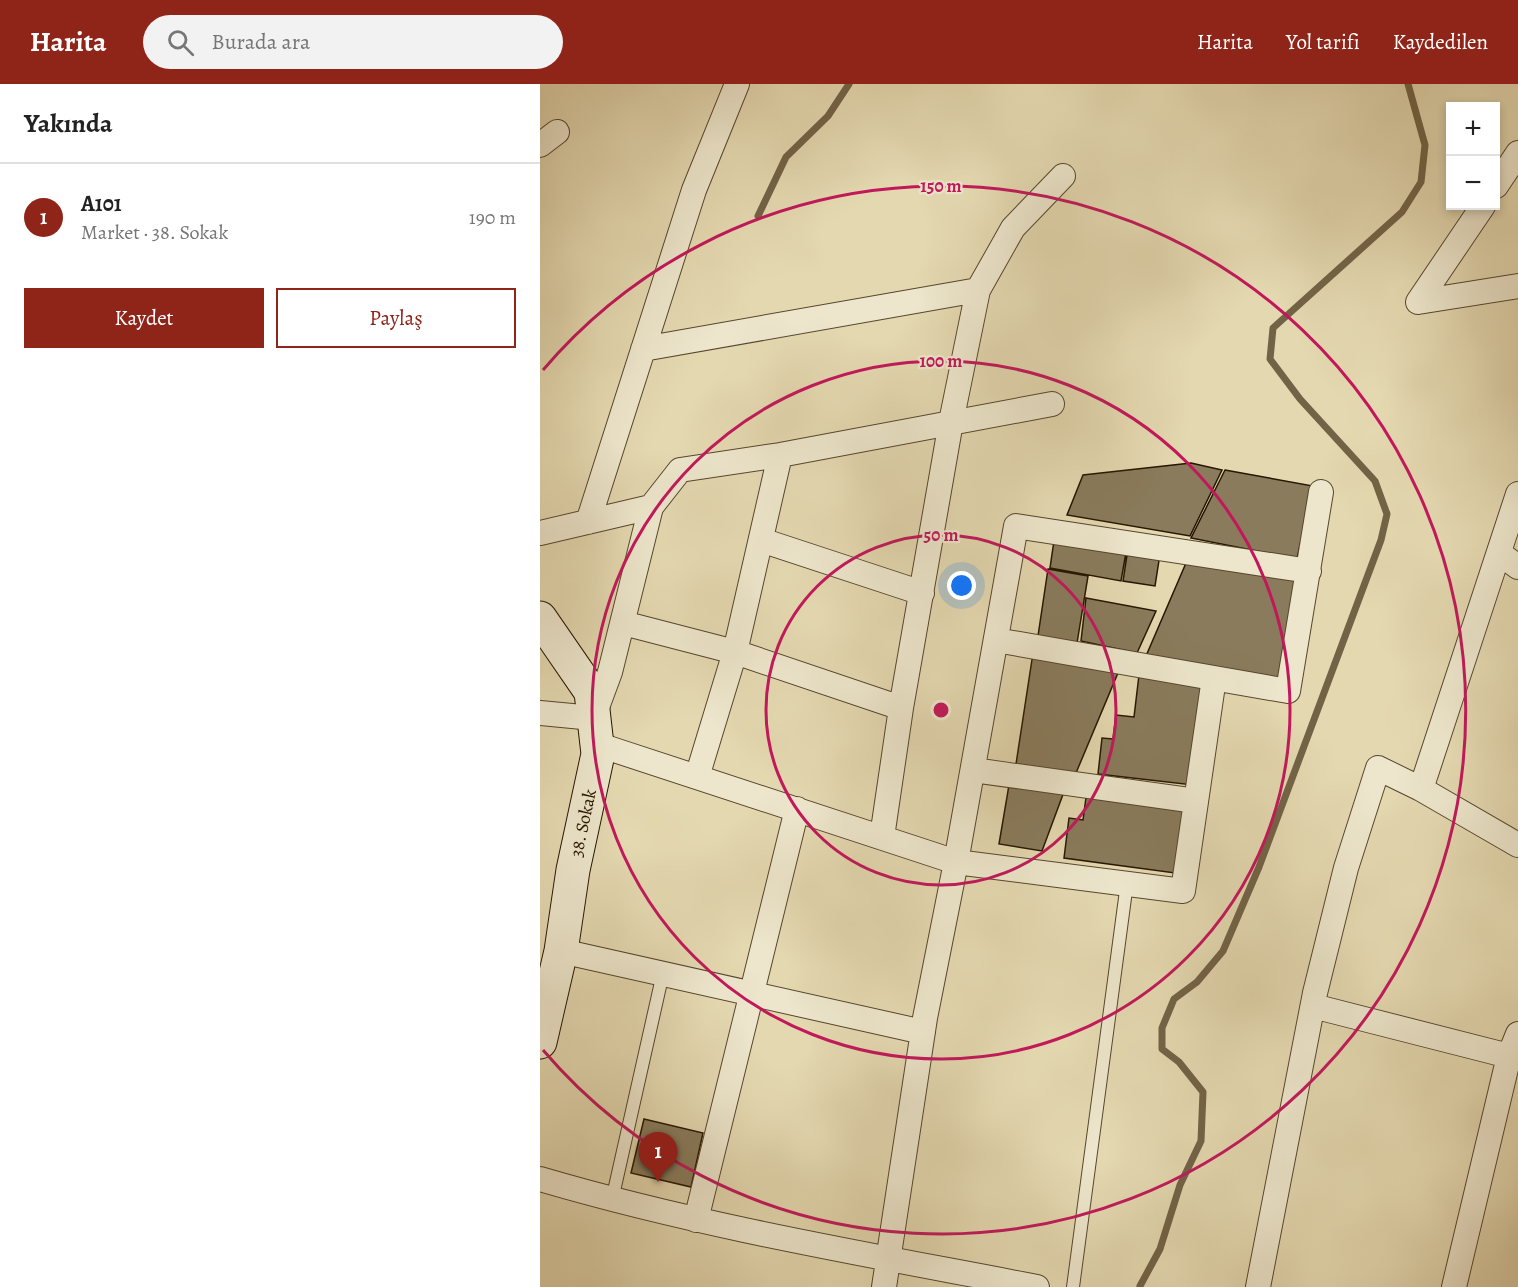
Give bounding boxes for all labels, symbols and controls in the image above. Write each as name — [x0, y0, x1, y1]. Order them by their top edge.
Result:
search box — [143, 15, 563, 69]
text: Harita — [30, 23, 107, 61]
icon: search — [164, 26, 197, 59]
text: Burada ara — [212, 27, 310, 57]
text: Harita — [1197, 28, 1253, 56]
text: Yol tarifi — [1286, 28, 1360, 56]
text: Kaydedilen — [1393, 28, 1488, 56]
map controls — [1446, 102, 1500, 210]
button: + — [1446, 102, 1500, 156]
text: Yakında — [24, 106, 113, 141]
button: − — [1446, 156, 1500, 210]
text: 150 m — [920, 174, 962, 198]
text: A101 — [81, 189, 122, 219]
text: 1 — [40, 204, 47, 231]
text: 190 m — [469, 204, 516, 231]
text: Market · 38. Sokak — [81, 219, 228, 246]
button: Kaydet — [24, 288, 264, 348]
button: Paylaş — [276, 288, 516, 348]
text: 100 m — [920, 349, 962, 373]
text: 50 m — [924, 523, 958, 547]
your location — [947, 571, 976, 600]
centre of rings — [931, 700, 951, 720]
street label: 38. Sokak — [564, 787, 602, 859]
pin: 1 — [638, 1132, 678, 1182]

